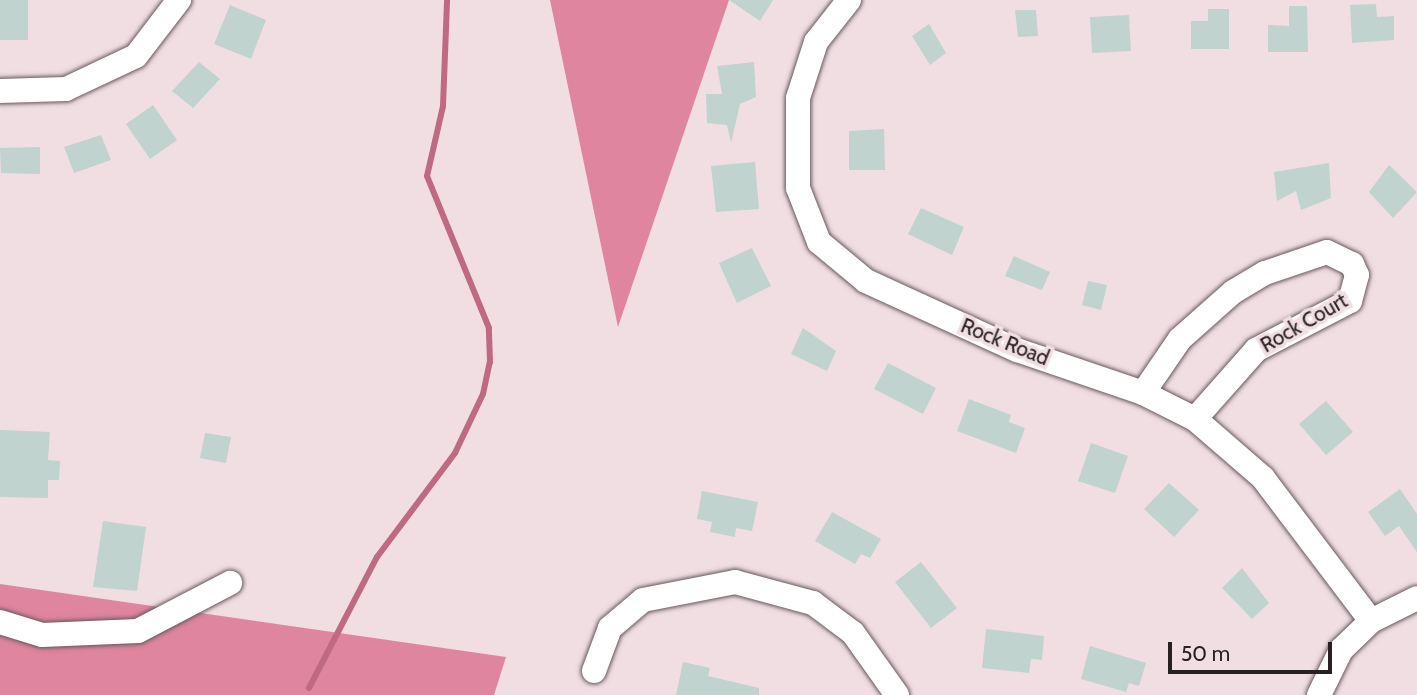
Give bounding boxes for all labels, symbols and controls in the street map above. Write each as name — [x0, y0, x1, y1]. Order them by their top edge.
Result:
street label: Rock Court — [1256, 288, 1352, 358]
street label: Rock Road — [957, 313, 1053, 371]
scale bar — [1172, 628, 1336, 672]
text: 50 m — [1181, 641, 1230, 666]

